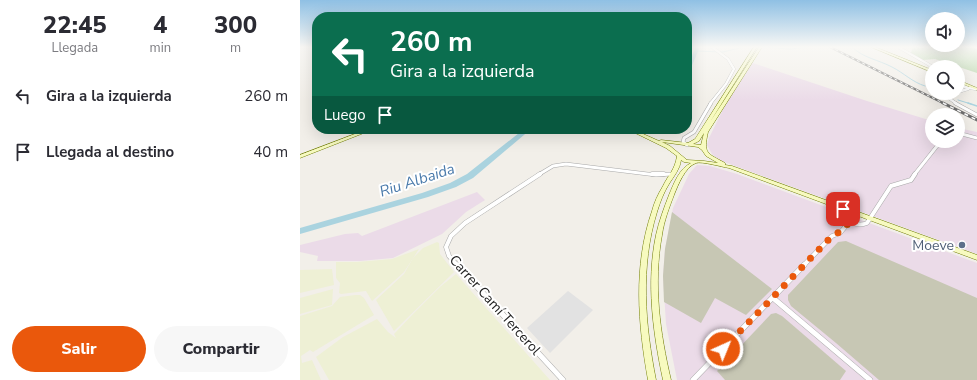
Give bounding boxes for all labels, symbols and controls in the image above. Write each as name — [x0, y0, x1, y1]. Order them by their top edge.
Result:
text: 22:45 — [43, 9, 107, 41]
text: 4 — [153, 9, 168, 41]
text: 300 — [214, 9, 257, 41]
map controls — [925, 12, 965, 148]
button: sound — [925, 12, 965, 52]
text: 260 m — [390, 23, 473, 61]
icon: left — [324, 28, 376, 80]
text: Llegada — [51, 39, 98, 57]
text: min — [150, 39, 171, 57]
text: m — [230, 39, 241, 57]
text: Gira a la izquierda — [390, 59, 534, 83]
button: search — [925, 60, 965, 100]
icon: left — [12, 85, 34, 107]
text: Gira a la izquierda — [46, 86, 172, 106]
text: 260 m — [244, 86, 288, 106]
icon: arrive — [374, 104, 396, 126]
text: Luego — [324, 105, 366, 125]
button: layers — [925, 108, 965, 148]
icon: arrive — [12, 141, 34, 163]
text: Llegada al destino — [46, 142, 174, 162]
text: 40 m — [253, 142, 288, 162]
water label: Riu Albaida — [377, 158, 457, 202]
pin — [826, 192, 860, 226]
icon: arrive — [832, 198, 854, 220]
place label: Moeve — [912, 236, 954, 255]
marker: Moeve — [957, 240, 967, 250]
street label: Carrer Camí Tercerol — [445, 251, 546, 360]
button: Salir — [12, 326, 146, 372]
button: Compartir — [154, 326, 288, 372]
position arrow — [702, 328, 744, 370]

